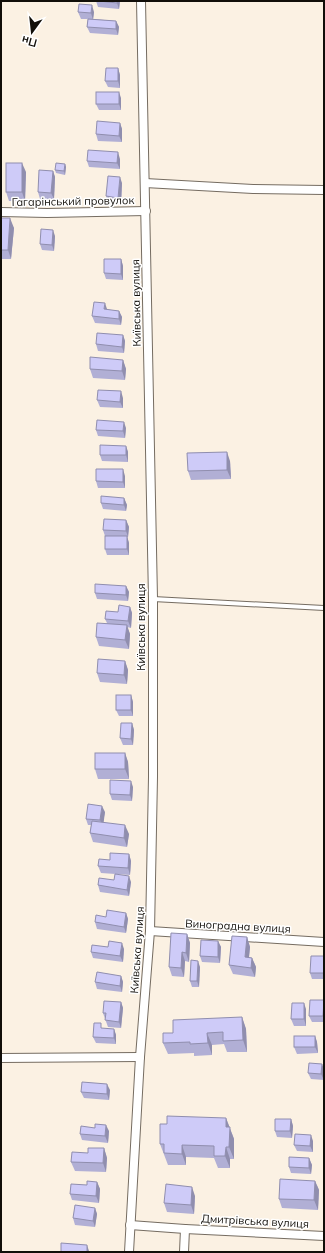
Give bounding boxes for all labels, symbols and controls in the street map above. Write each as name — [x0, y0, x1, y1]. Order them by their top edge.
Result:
north arrow — [12, 12, 52, 52]
text: Пн — [20, 33, 39, 50]
street label: Гагарінський провулок — [12, 193, 134, 209]
street label: Київська вулиця — [128, 259, 144, 347]
street label: Київська вулиця — [134, 583, 148, 671]
street label: Київська вулиця — [127, 906, 147, 994]
street label: Виноградна вулиця — [185, 916, 291, 936]
street label: Дмитрівська вулиця — [201, 1211, 309, 1231]

